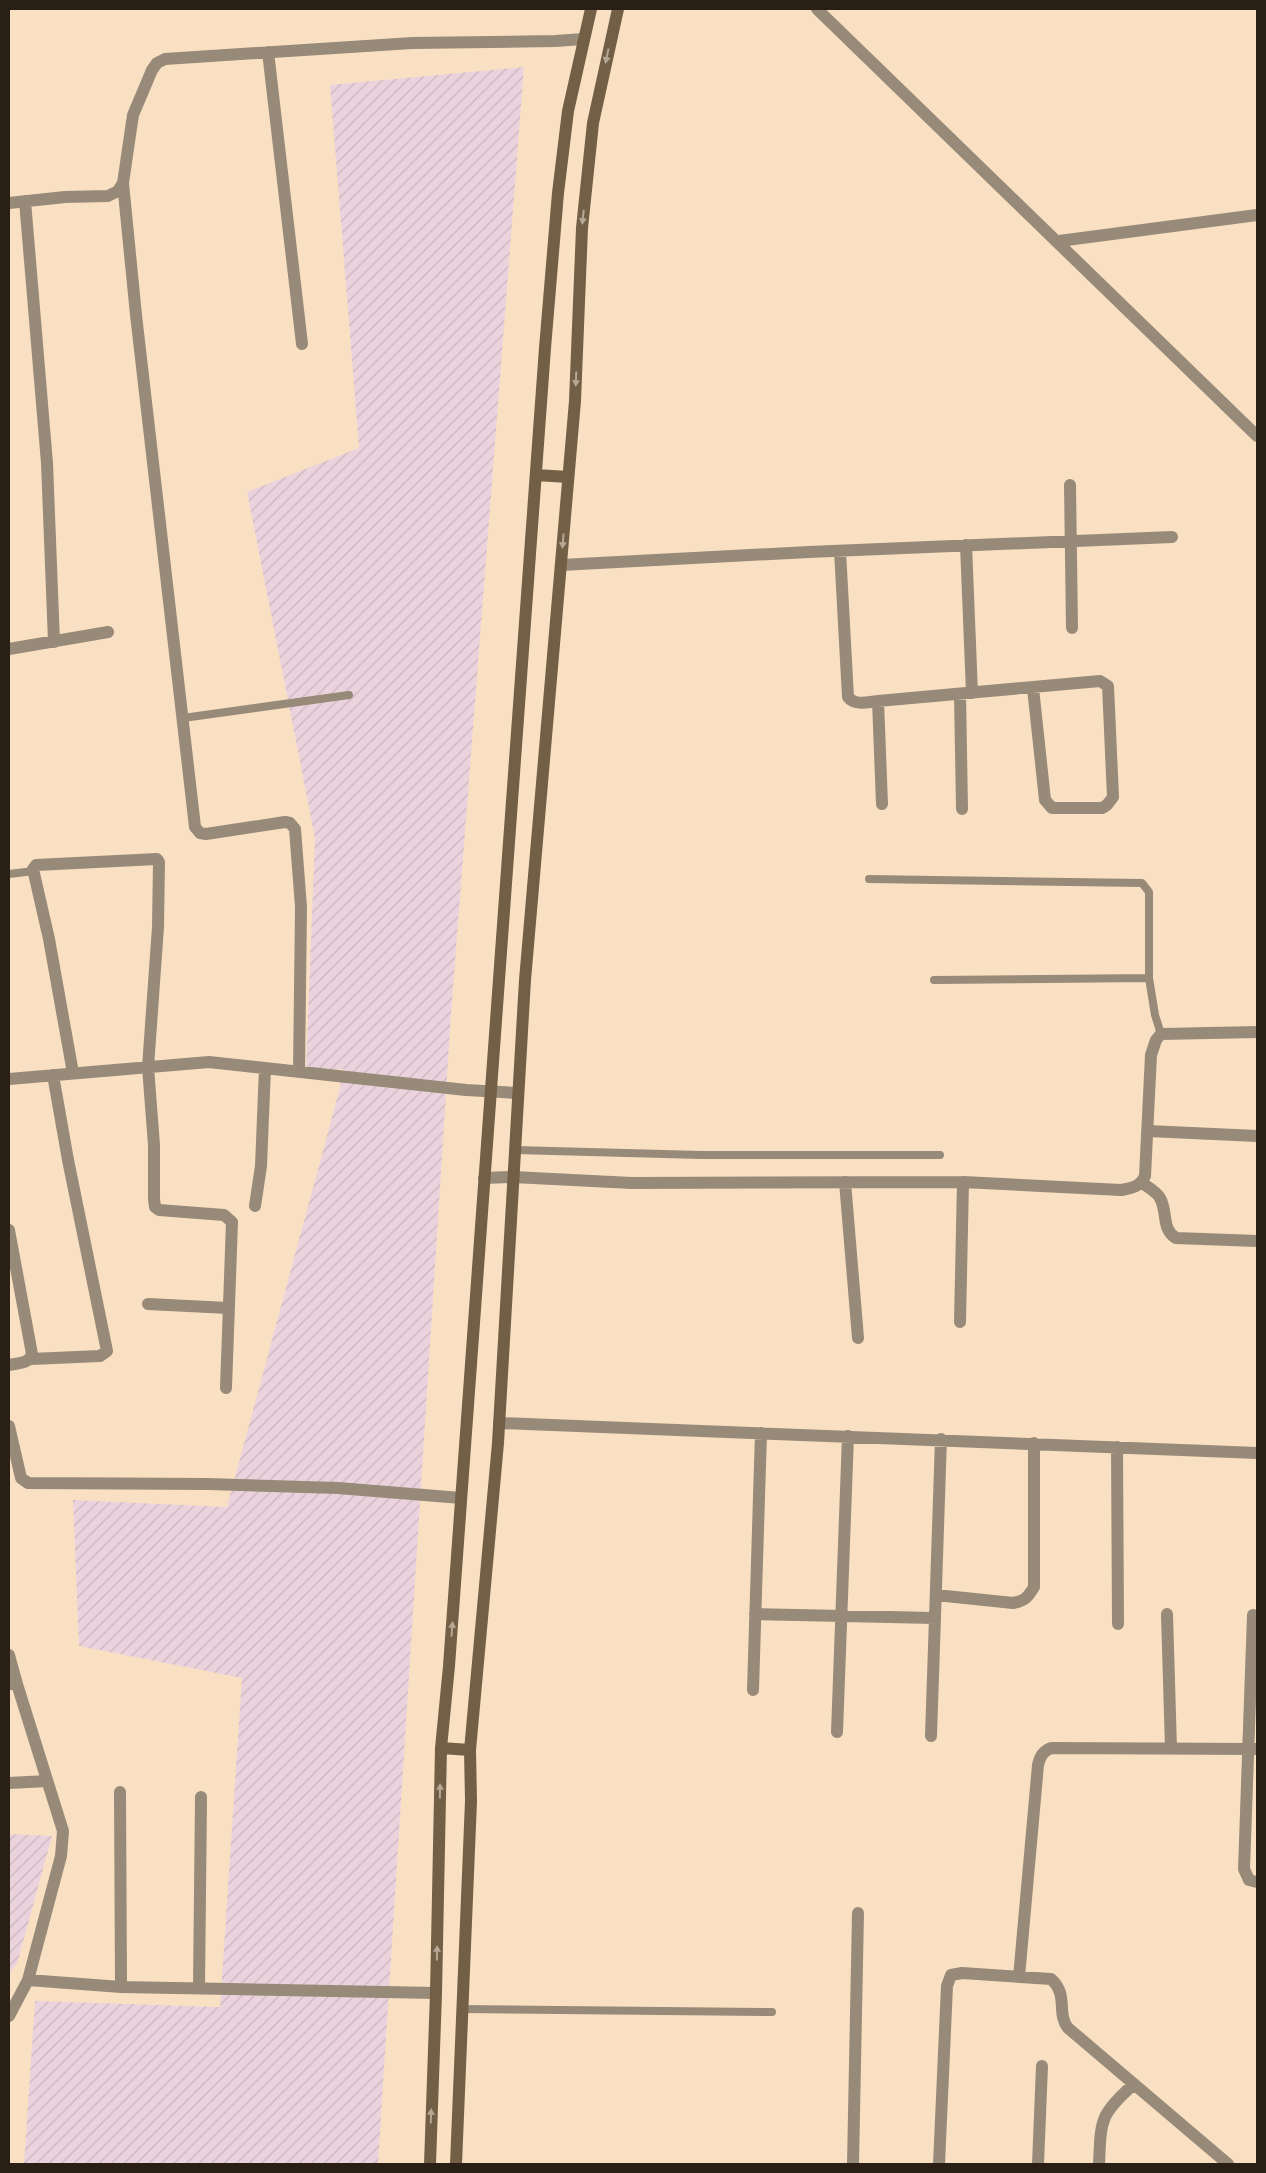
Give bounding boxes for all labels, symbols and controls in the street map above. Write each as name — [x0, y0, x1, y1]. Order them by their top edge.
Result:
one-way arrow — [603, 49, 611, 65]
one-way arrow — [579, 209, 587, 225]
one-way arrow — [571, 371, 579, 387]
one-way arrow — [559, 533, 567, 549]
one-way arrow — [448, 1620, 456, 1636]
one-way arrow — [436, 1782, 444, 1798]
one-way arrow — [433, 1945, 441, 1961]
one-way arrow — [428, 2107, 436, 2123]

